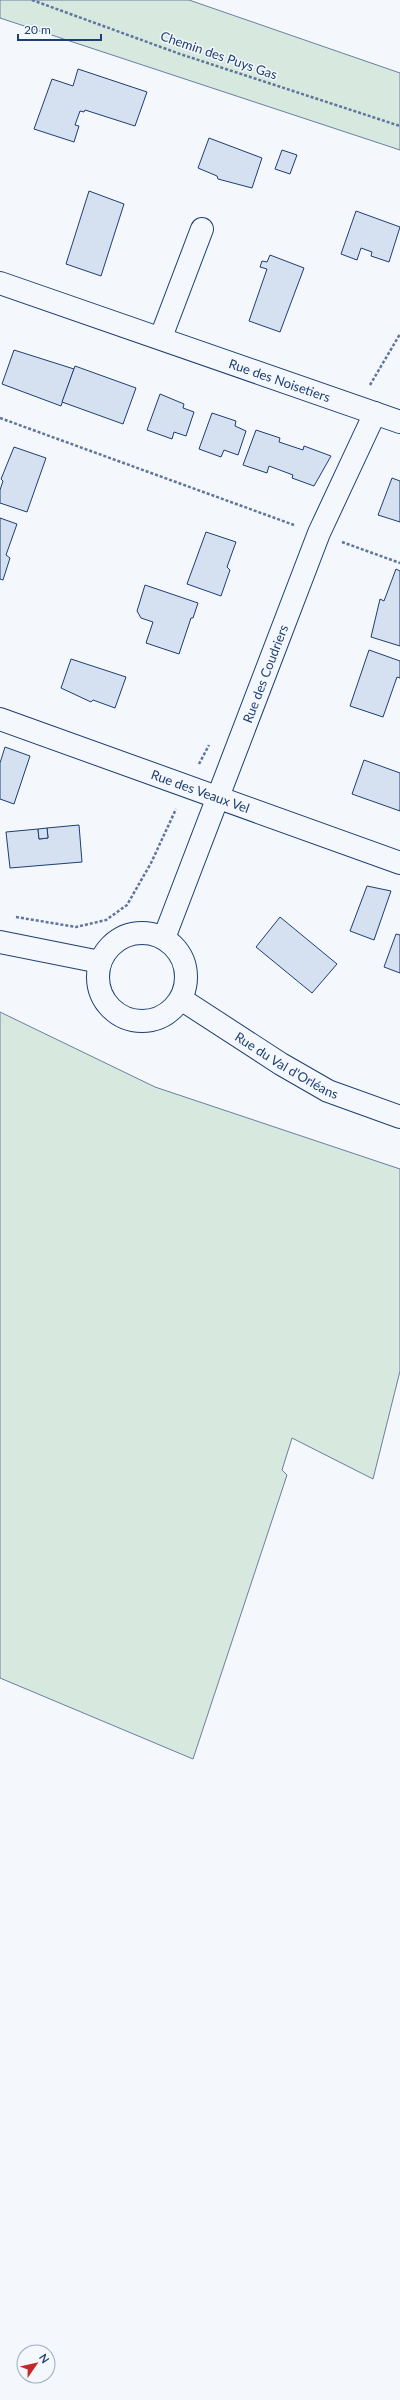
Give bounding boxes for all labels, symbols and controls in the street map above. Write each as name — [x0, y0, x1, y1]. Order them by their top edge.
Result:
scale bar — [18, 16, 101, 42]
text: 20 m — [24, 22, 51, 37]
street label: Chemin des Puys Gas — [159, 28, 280, 83]
street label: Rue des Noisetiers — [227, 355, 333, 405]
street label: Rue des Coudriers — [239, 622, 291, 725]
street label: Rue des Veaux Vel — [149, 766, 252, 816]
street label: Rue du Val d'Orléans — [232, 1028, 341, 1102]
north arrow — [16, 2344, 56, 2384]
text: N — [37, 2351, 52, 2365]

